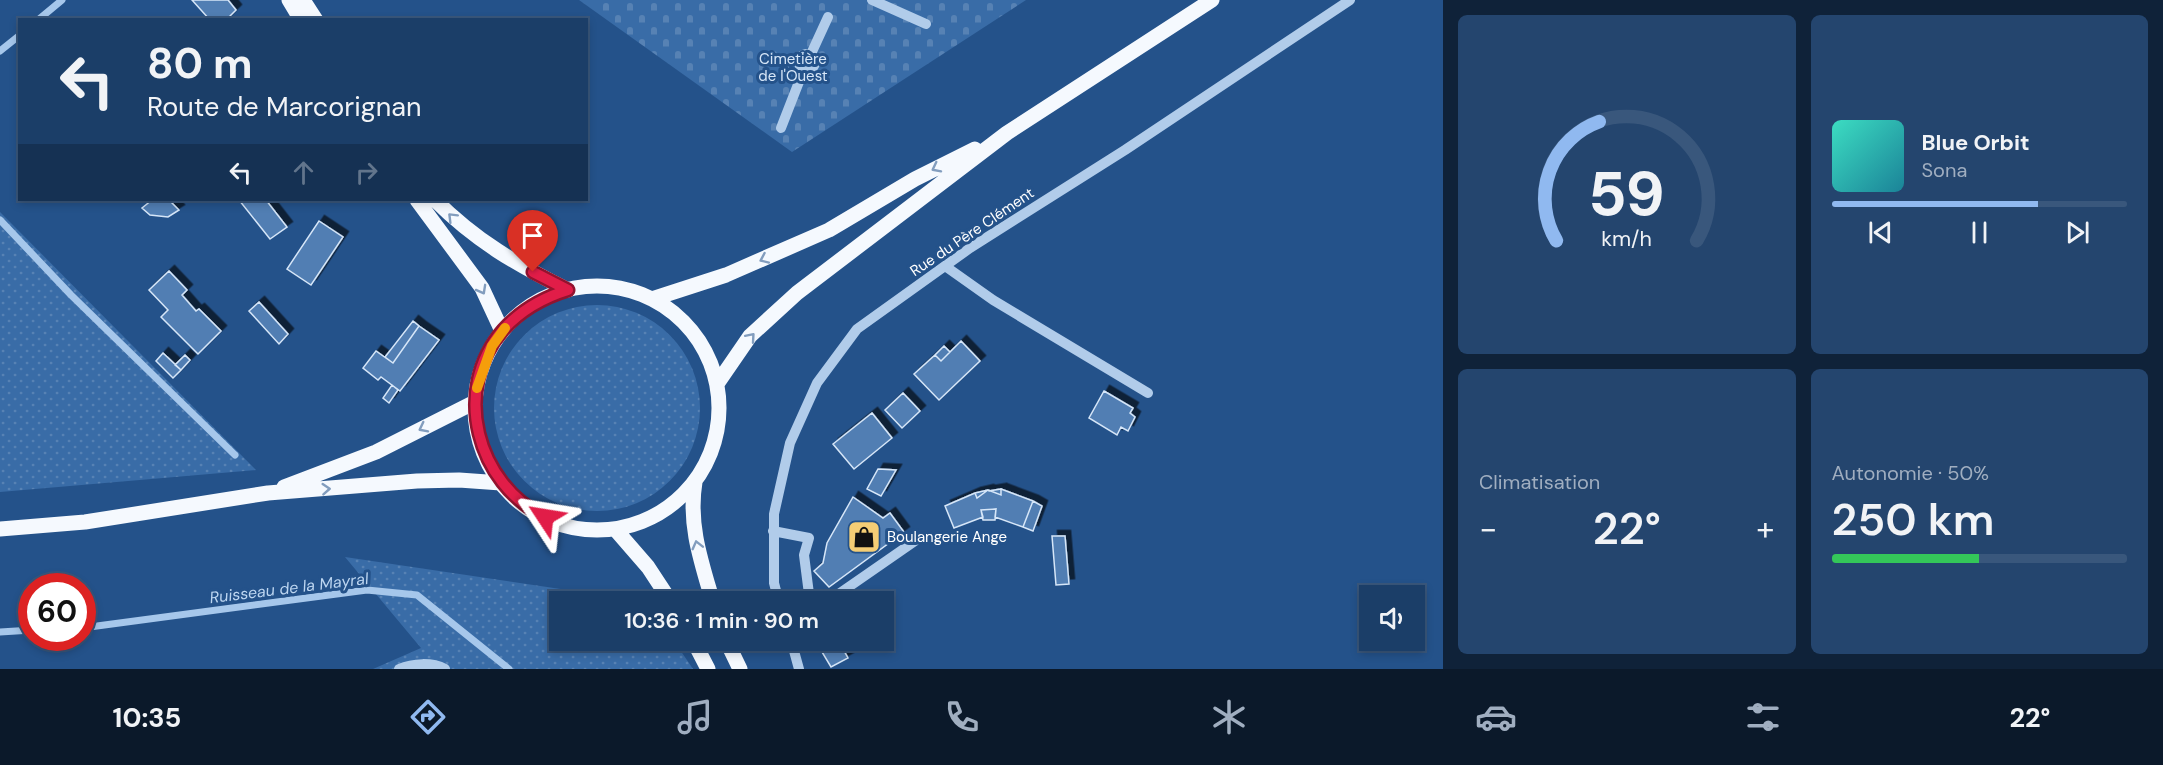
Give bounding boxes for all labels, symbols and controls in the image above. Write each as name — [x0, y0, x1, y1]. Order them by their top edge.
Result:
text: 80 m — [147, 36, 253, 91]
icon: left — [48, 42, 126, 120]
park label: Cimetière de l'Ouest — [758, 49, 828, 86]
text: Route de Marcorignan — [147, 89, 421, 124]
text: Blue Orbit — [1922, 128, 2030, 157]
text: 59 — [1588, 154, 1665, 235]
icon: left — [224, 156, 257, 189]
icon: ahead — [287, 156, 320, 189]
icon: right — [350, 156, 383, 189]
text: Sona — [1922, 157, 1967, 183]
one-way arrow — [932, 161, 943, 173]
street label: Rue du Père Clément — [906, 183, 1038, 281]
pin — [507, 210, 558, 272]
one-way arrow — [449, 213, 459, 224]
icon: previous — [1864, 216, 1897, 249]
icon: pause — [1963, 216, 1996, 249]
icon: next — [2061, 216, 2094, 249]
icon: arrive — [516, 219, 549, 252]
text: km/h — [1601, 226, 1652, 254]
one-way arrow — [759, 251, 770, 263]
one-way arrow — [475, 284, 486, 294]
one-way arrow — [744, 333, 755, 344]
one-way arrow — [418, 421, 429, 433]
text: Autonomie · 50% — [1832, 460, 1989, 486]
text: Climatisation — [1479, 469, 1600, 495]
one-way arrow — [322, 483, 331, 496]
position arrow — [513, 485, 577, 549]
text: 250 km — [1832, 490, 1994, 549]
text: 22° — [1593, 499, 1661, 558]
text: − — [1479, 507, 1497, 550]
text: + — [1756, 507, 1775, 550]
shop icon: Boulangerie Ange — [846, 519, 882, 555]
place label: Boulangerie Ange — [887, 527, 1007, 547]
one-way arrow — [692, 540, 704, 551]
water label: Ruisseau de la Mayral — [208, 568, 370, 608]
speed limit sign: 60 — [18, 573, 96, 651]
map controls — [1359, 585, 1425, 651]
button: sound — [1359, 585, 1425, 651]
text: 10:36 · 1 min · 90 m — [624, 606, 819, 635]
icon: directions — [407, 696, 449, 738]
icon: music — [674, 696, 716, 738]
icon: phone — [941, 696, 983, 738]
icon: climate — [1208, 696, 1250, 738]
icon: car — [1475, 696, 1517, 738]
icon: filters — [1742, 696, 1784, 738]
text: 10:35 — [113, 700, 181, 735]
text: 22° — [2009, 700, 2050, 735]

